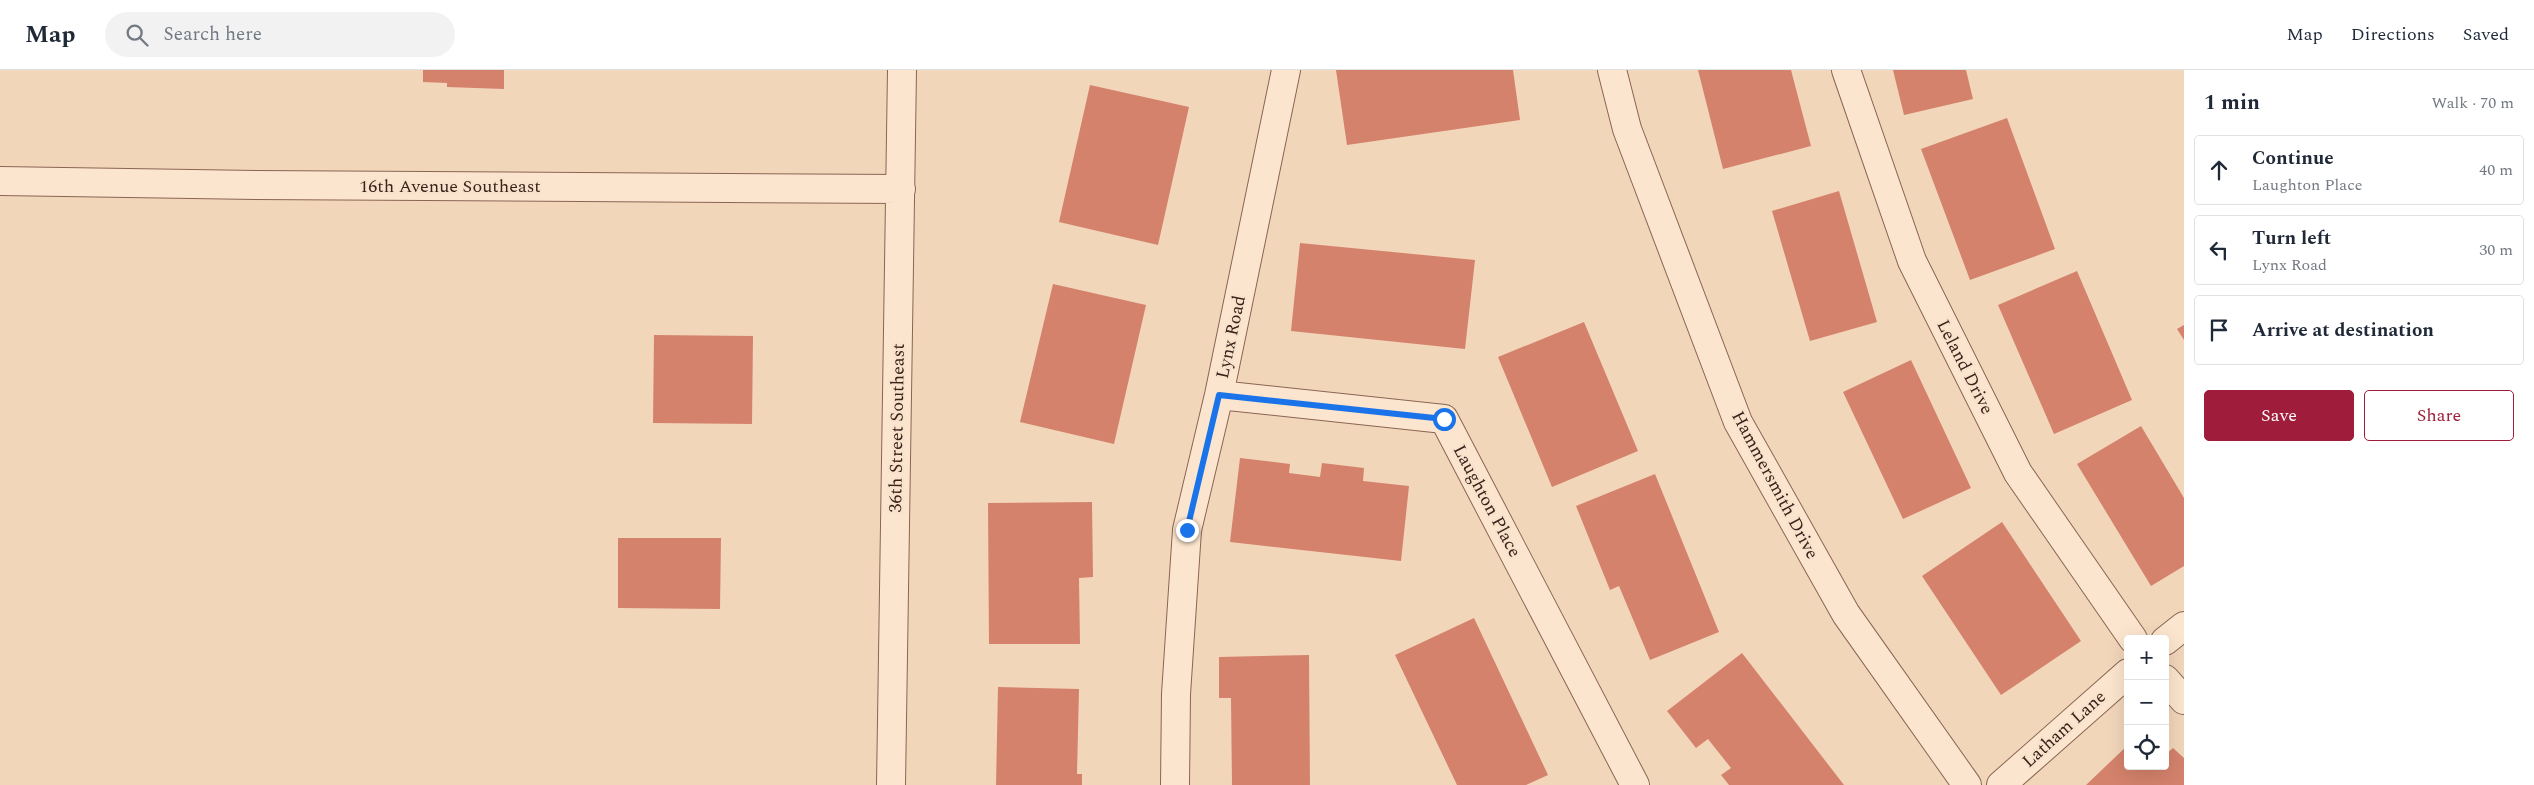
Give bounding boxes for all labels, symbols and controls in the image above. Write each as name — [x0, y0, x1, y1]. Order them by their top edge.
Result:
search box — [105, 12, 455, 57]
text: Map — [25, 17, 75, 53]
text: Search here — [163, 20, 262, 49]
icon: search — [123, 21, 151, 49]
text: Map — [2287, 21, 2323, 48]
text: Directions — [2351, 21, 2435, 48]
text: Saved — [2463, 21, 2509, 48]
text: 1 min — [2204, 87, 2260, 119]
text: Walk · 70 m — [2431, 91, 2514, 115]
text: Continue — [2252, 144, 2334, 173]
icon: ahead — [2205, 156, 2233, 184]
text: 40 m — [2479, 158, 2513, 182]
street label: 16th Avenue Southeast — [359, 173, 541, 200]
text: Laughton Place — [2252, 173, 2363, 197]
text: Turn left — [2252, 224, 2331, 253]
icon: left — [2205, 236, 2233, 264]
text: 30 m — [2479, 238, 2513, 262]
text: Lynx Road — [2252, 253, 2327, 277]
street label: Lynx Road — [1209, 293, 1253, 381]
street label: Leland Drive — [1930, 315, 2000, 419]
icon: arrive — [2205, 316, 2233, 344]
text: Arrive at destination — [2252, 316, 2434, 345]
street label: 36th Street Southeast — [882, 343, 912, 513]
button: Save — [2204, 390, 2354, 441]
button: Share — [2364, 390, 2514, 441]
street label: Hammersmith Drive — [1724, 406, 1826, 564]
route start — [1433, 408, 1456, 431]
street label: Laughton Place — [1446, 440, 1528, 562]
route end — [1176, 519, 1199, 542]
map controls — [2124, 635, 2169, 770]
button: + — [2124, 635, 2169, 680]
button: − — [2124, 680, 2169, 725]
street label: Latham Lane — [2016, 684, 2112, 774]
button: locate — [2124, 725, 2169, 770]

